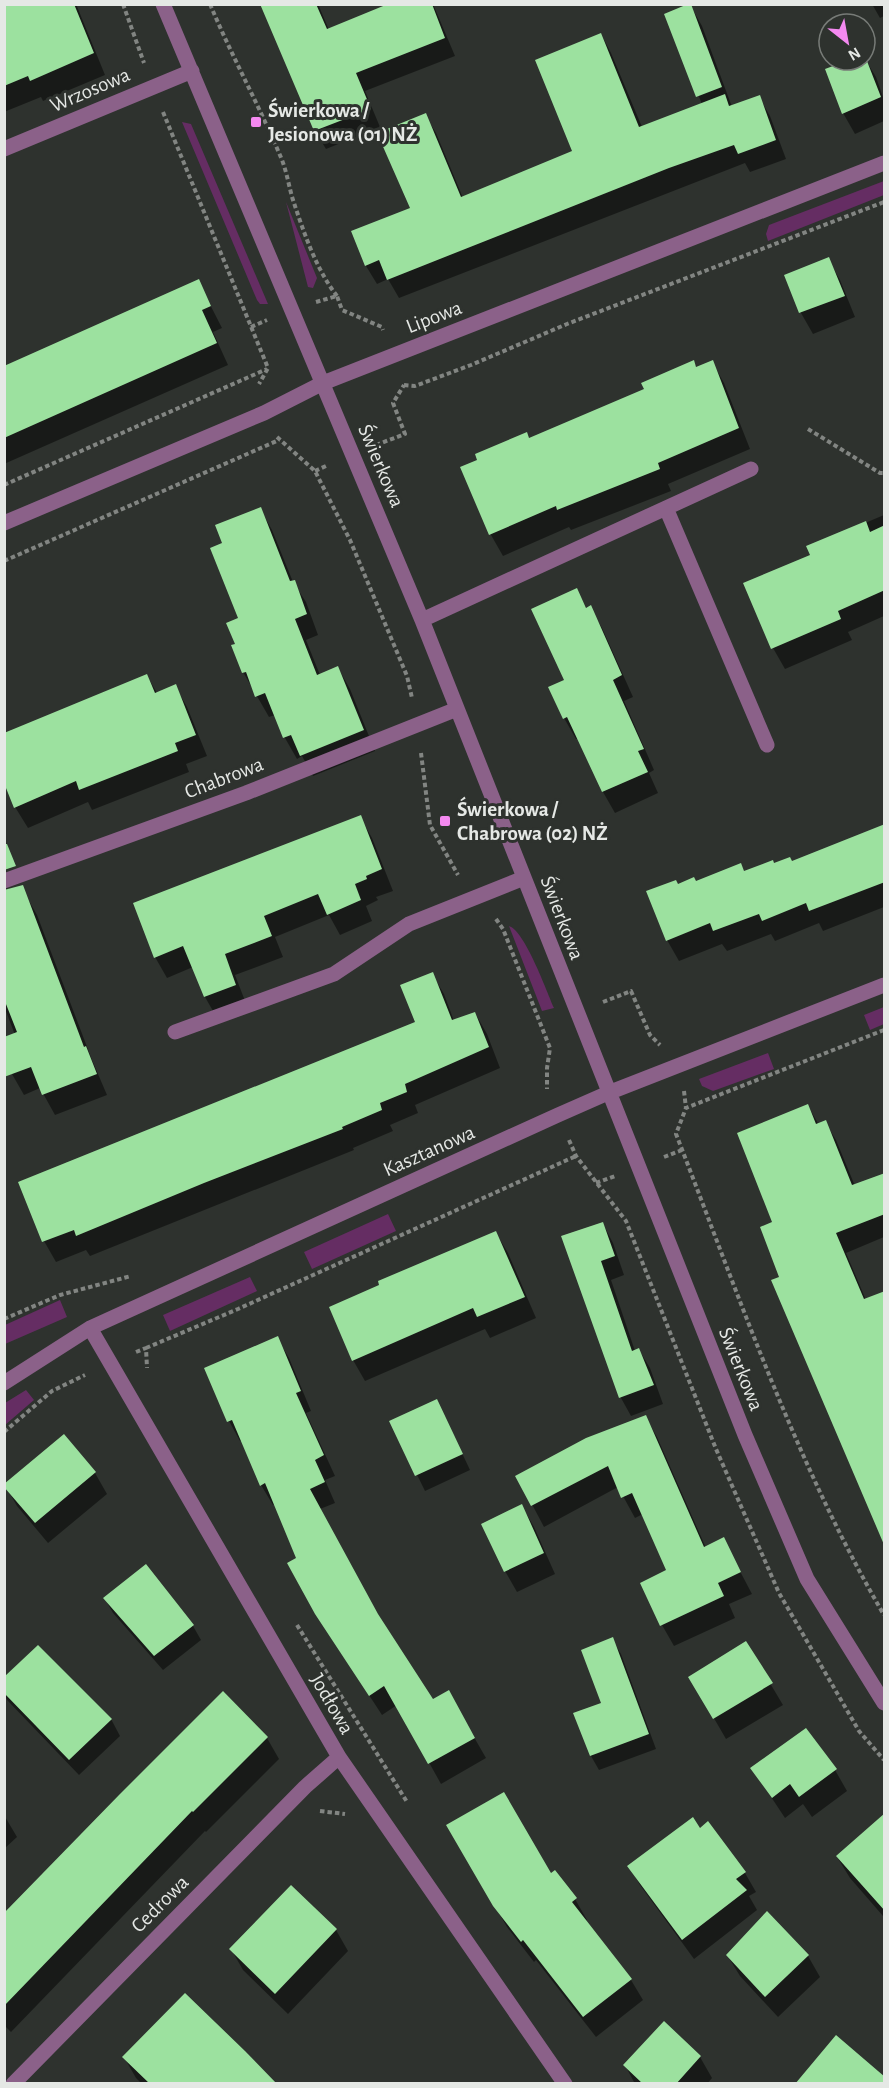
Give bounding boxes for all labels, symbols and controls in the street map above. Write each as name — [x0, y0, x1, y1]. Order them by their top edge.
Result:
north arrow — [817, 12, 877, 72]
text: N — [845, 44, 863, 64]
street label: Wrzosowa — [47, 64, 133, 116]
place label: Świerkowa / Jesionowa (01) NŻ — [268, 97, 417, 145]
marker: Świerkowa / Jesionowa (01) NŻ — [249, 115, 263, 129]
street label: Lipowa — [403, 297, 465, 337]
street label: Świerkowa — [354, 420, 411, 511]
street label: Chabrowa — [182, 753, 267, 803]
place label: Świerkowa / Chabrowa (02) NŻ — [457, 796, 608, 844]
marker: Świerkowa / Chabrowa (02) NŻ — [438, 814, 452, 828]
street label: Świerkowa — [536, 872, 590, 963]
street label: Kasztanowa — [380, 1121, 478, 1181]
street label: Świerkowa — [715, 1323, 770, 1414]
street label: Jodłowa — [306, 1670, 358, 1738]
street label: Cedrowa — [127, 1871, 193, 1937]

